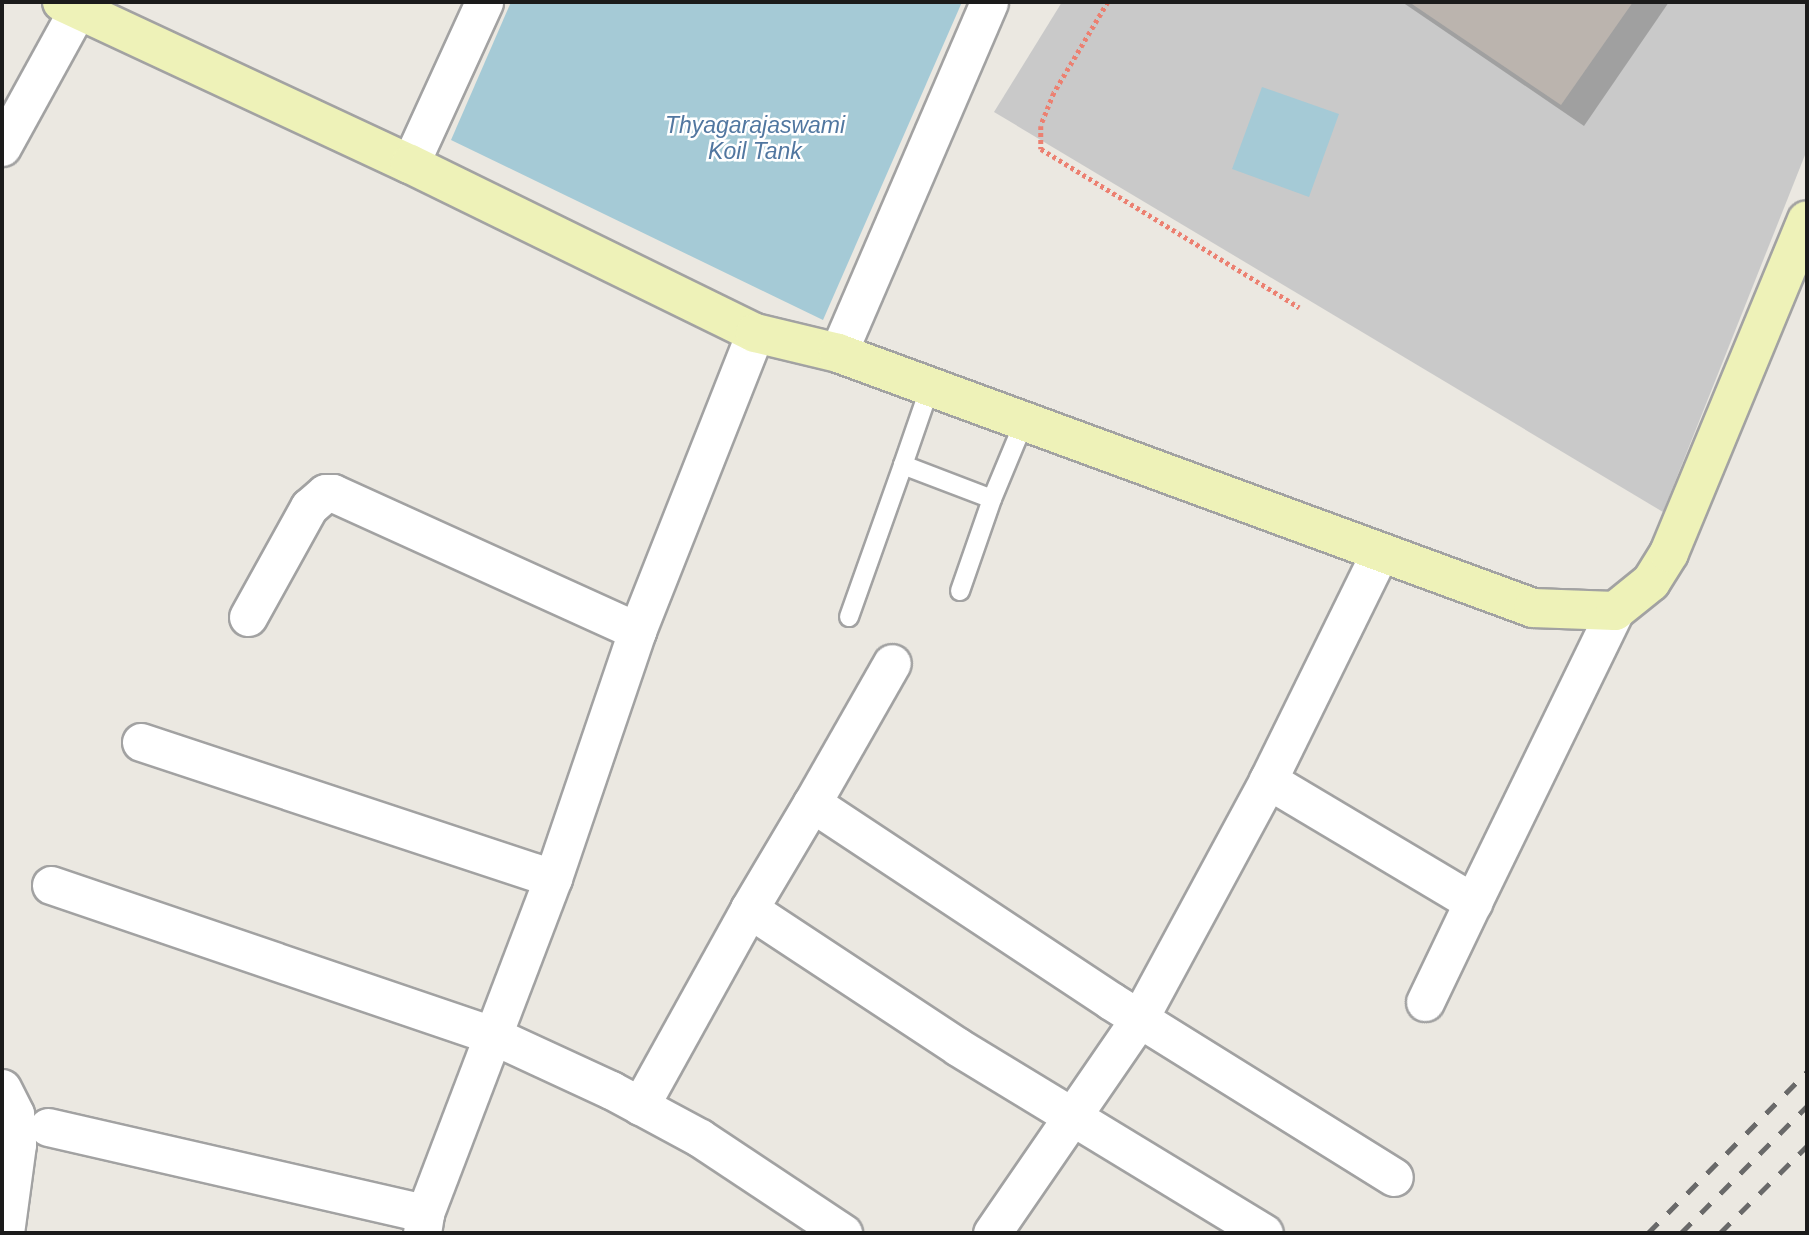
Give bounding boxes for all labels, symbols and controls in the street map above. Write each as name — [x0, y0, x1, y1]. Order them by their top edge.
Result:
water label: Thyagarajaswami Koil Tank — [665, 111, 845, 165]

